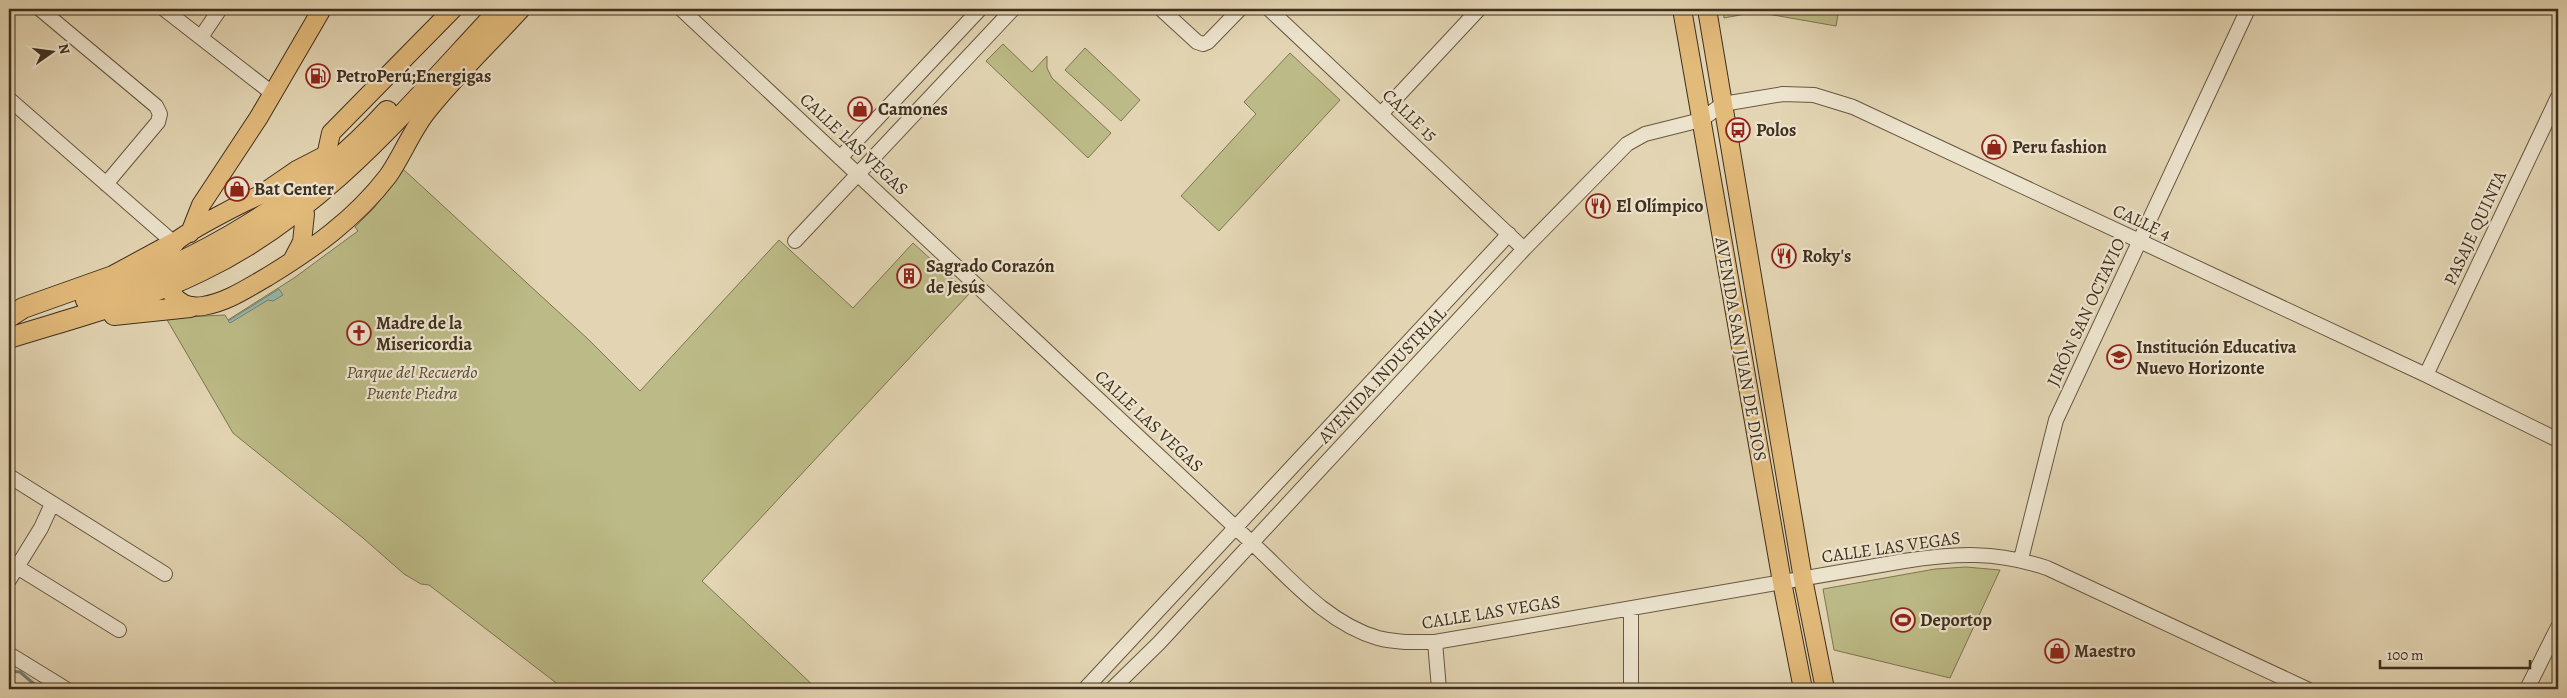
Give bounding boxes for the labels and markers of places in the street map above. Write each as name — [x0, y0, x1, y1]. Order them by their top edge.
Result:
fuel station icon: PetroPerú;Energigas — [305, 63, 331, 89]
place label: PetroPerú;Energigas — [336, 64, 491, 88]
shop icon: Camones — [847, 96, 873, 122]
place label: Camones — [878, 97, 948, 121]
bus stop icon: Polos — [1725, 117, 1751, 143]
place label: Polos — [1756, 118, 1796, 142]
shop icon: Peru fashion — [1981, 134, 2007, 160]
place label: Peru fashion — [2012, 135, 2107, 159]
shop icon: Bat Center — [224, 176, 250, 202]
place label: Bat Center — [254, 177, 335, 201]
restaurant icon: El Olímpico — [1585, 193, 1611, 219]
place label: El Olímpico — [1616, 194, 1704, 218]
restaurant icon: Roky's — [1771, 243, 1797, 269]
place label: Roky's — [1802, 244, 1851, 268]
place label: Sagrado Corazón de Jesús — [926, 254, 1055, 299]
building icon: Sagrado Corazón de Jesús — [896, 263, 922, 289]
place label: Madre de la Misericordia — [376, 311, 473, 356]
church icon: Madre de la Misericordia — [346, 320, 372, 346]
place label: Institución Educativa Nuevo Horizonte — [2136, 335, 2297, 380]
school or university icon: Institución Educativa Nuevo Horizonte — [2106, 344, 2132, 370]
sports icon: Deportop — [1890, 607, 1916, 633]
place label: Deportop — [1920, 608, 1992, 632]
shop icon: Maestro — [2044, 638, 2070, 664]
place label: Maestro — [2074, 639, 2136, 663]

